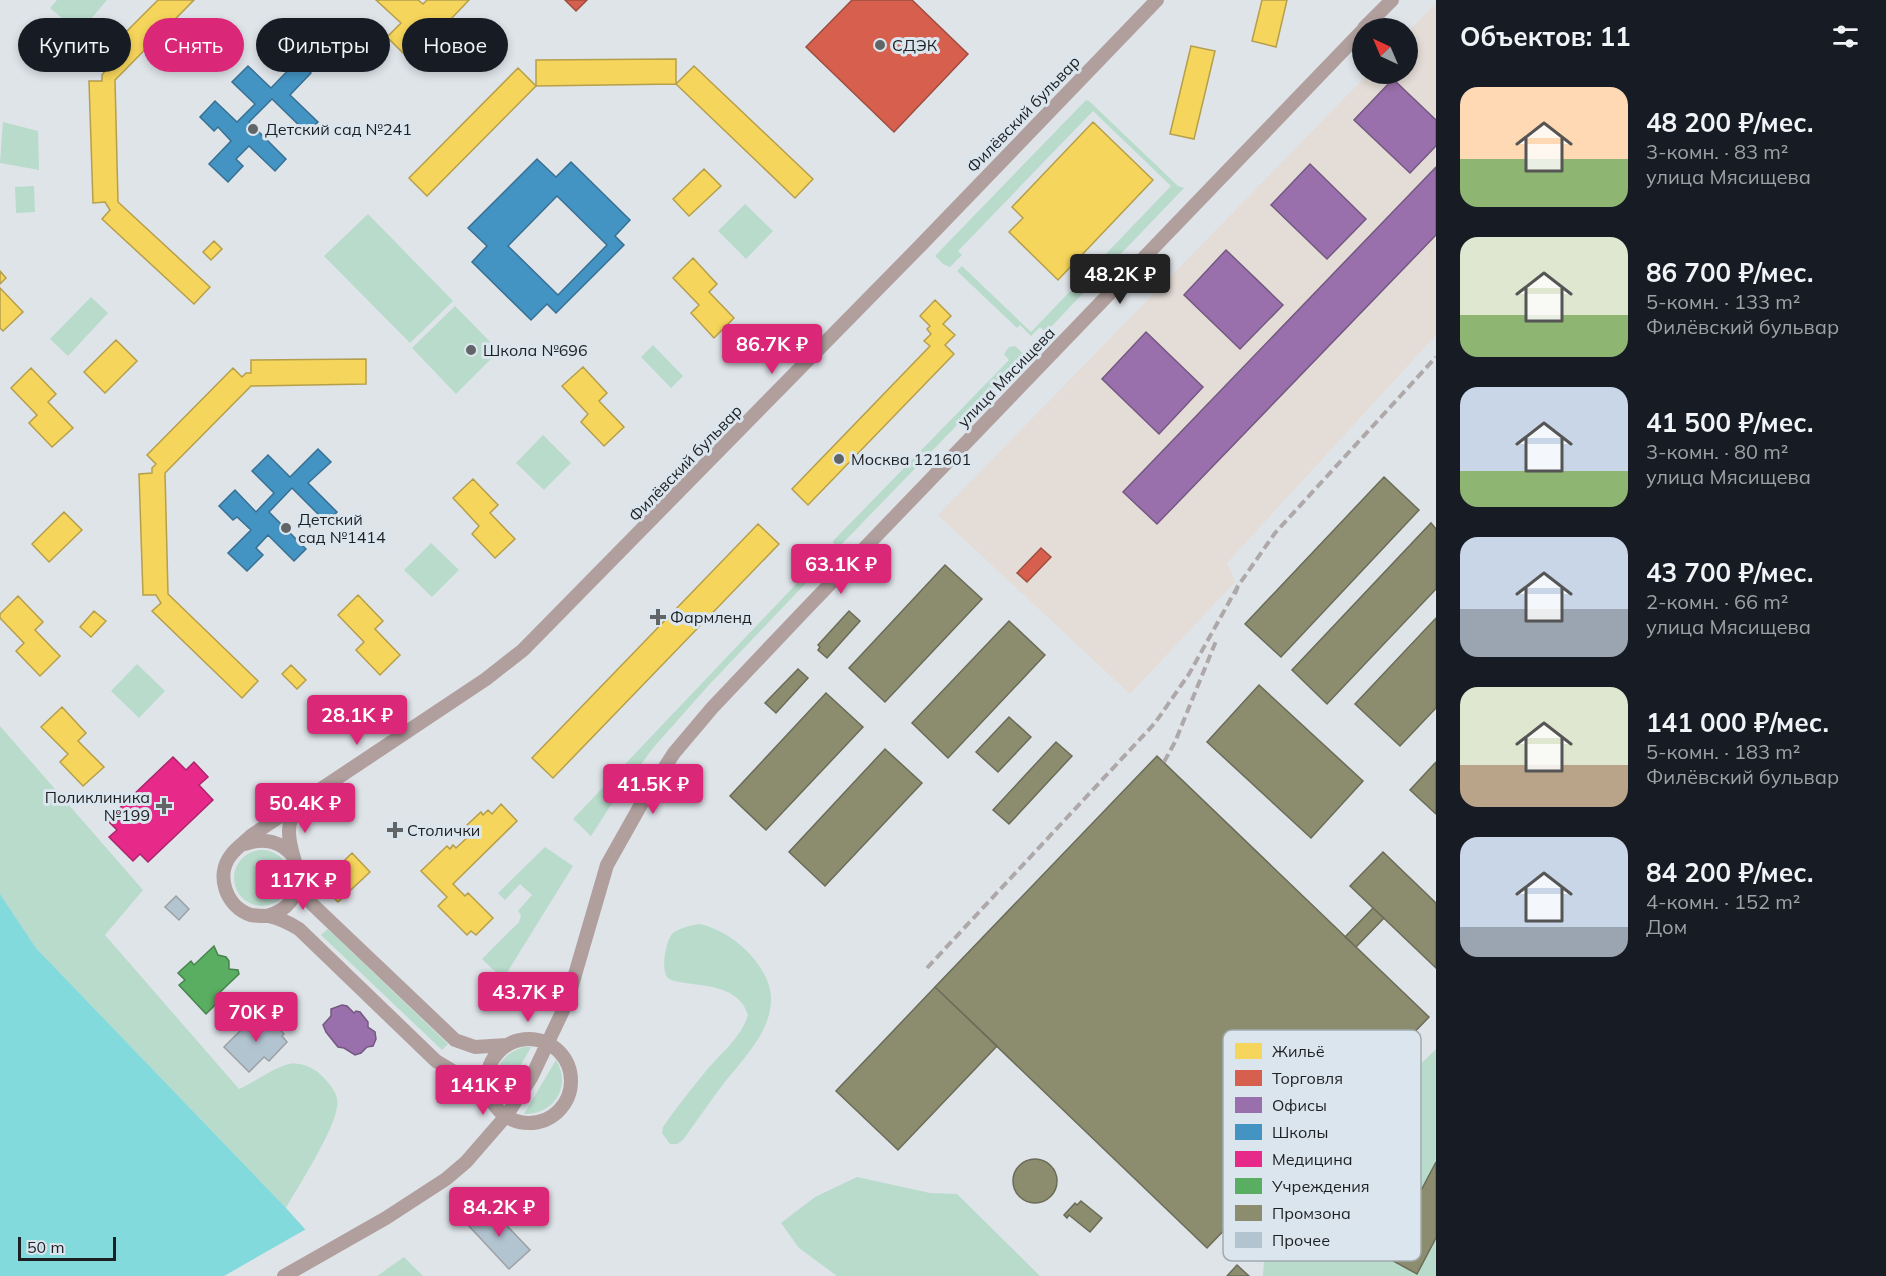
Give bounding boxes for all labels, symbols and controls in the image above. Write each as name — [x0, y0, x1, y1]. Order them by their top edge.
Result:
chip: Купить — [18, 18, 131, 72]
chip: Снять — [143, 18, 244, 72]
chip: Фильтры — [256, 18, 390, 72]
chip: Новое — [402, 18, 508, 72]
north arrow — [1352, 18, 1418, 84]
map controls — [1352, 18, 1418, 84]
text: Объектов: 11 — [1460, 20, 1631, 53]
icon: filters — [1829, 20, 1862, 53]
place label: СДЭК — [892, 35, 938, 55]
marker: СДЭК — [873, 38, 887, 52]
street label: Филёвский бульвар — [962, 51, 1084, 177]
text: 48 200 ₽/мес. — [1646, 106, 1813, 139]
icon: home — [1508, 111, 1580, 183]
place label: Детский сад №241 — [265, 119, 412, 139]
marker: Детский сад №241 — [246, 122, 260, 136]
text: 3-комн. · 83 m² — [1646, 139, 1788, 164]
text: улица Мясищева — [1646, 164, 1811, 189]
pin: 48.2K ₽ — [1065, 254, 1175, 305]
text: 86 700 ₽/мес. — [1646, 256, 1813, 289]
text: 48.2K ₽ — [1084, 261, 1156, 286]
icon: home — [1508, 261, 1580, 333]
text: 5-комн. · 133 m² — [1646, 289, 1800, 314]
text: Филёвский бульвар — [1646, 314, 1839, 339]
street label: улица Мясищева — [953, 323, 1059, 431]
pin: 86.7K ₽ — [717, 324, 827, 375]
text: 86.7K ₽ — [736, 331, 808, 356]
place label: Школа №696 — [483, 340, 588, 360]
marker: Школа №696 — [464, 343, 478, 357]
street label: Филёвский бульвар — [624, 400, 746, 526]
text: 41 500 ₽/мес. — [1646, 406, 1813, 439]
icon: home — [1508, 411, 1580, 483]
text: 3-комн. · 80 m² — [1646, 439, 1788, 464]
place label: Москва 121601 — [851, 449, 971, 469]
marker: Москва 121601 — [832, 452, 846, 466]
text: улица Мясищева — [1646, 464, 1811, 489]
place label: Детский сад №1414 — [298, 509, 386, 547]
marker: Детский сад №1414 — [279, 521, 293, 535]
pin: 63.1K ₽ — [786, 544, 896, 595]
text: 63.1K ₽ — [805, 551, 877, 576]
text: 43 700 ₽/мес. — [1646, 556, 1813, 589]
icon: home — [1508, 561, 1580, 633]
text: 2-комн. · 66 m² — [1646, 589, 1788, 614]
place label: Фармленд — [670, 607, 752, 627]
marker: Фармленд — [651, 610, 665, 624]
text: улица Мясищева — [1646, 614, 1811, 639]
pin: 28.1K ₽ — [302, 695, 412, 746]
text: 28.1K ₽ — [321, 702, 393, 727]
text: 141 000 ₽/мес. — [1646, 706, 1829, 739]
icon: home — [1508, 711, 1580, 783]
text: 5-комн. · 183 m² — [1646, 739, 1800, 764]
pin: 41.5K ₽ — [598, 764, 708, 815]
text: Филёвский бульвар — [1646, 764, 1839, 789]
text: 41.5K ₽ — [617, 771, 689, 796]
pin: 50.4K ₽ — [250, 783, 360, 834]
place label: Поликлиника №199 — [45, 787, 150, 825]
text: 50.4K ₽ — [269, 790, 341, 815]
marker: Поликлиника №199 — [155, 797, 173, 815]
place label: Столички — [407, 820, 480, 840]
marker: Столички — [388, 823, 402, 837]
text: 84 200 ₽/мес. — [1646, 856, 1813, 889]
pin: 117K ₽ — [254, 860, 352, 911]
icon: home — [1508, 861, 1580, 933]
text: 117K ₽ — [270, 867, 336, 892]
text: 4-комн. · 152 m² — [1646, 889, 1800, 914]
text: Дом — [1646, 914, 1687, 939]
pin: 43.7K ₽ — [473, 972, 583, 1023]
text: 43.7K ₽ — [492, 979, 564, 1004]
pin: 70K ₽ — [214, 992, 298, 1043]
text: 70K ₽ — [229, 999, 283, 1024]
legend — [1223, 1030, 1421, 1261]
text: Жильё — [1272, 1041, 1325, 1061]
pin: 141K ₽ — [434, 1065, 532, 1116]
text: Торговля — [1272, 1068, 1343, 1088]
text: 141K ₽ — [450, 1072, 516, 1097]
text: Офисы — [1272, 1095, 1327, 1115]
text: Школы — [1272, 1122, 1328, 1142]
text: Медицина — [1272, 1149, 1352, 1169]
text: Учреждения — [1271, 1176, 1370, 1196]
pin: 84.2K ₽ — [444, 1187, 554, 1238]
text: 84.2K ₽ — [463, 1194, 535, 1219]
text: Промзона — [1272, 1203, 1351, 1223]
text: Прочее — [1272, 1230, 1330, 1250]
scale bar — [18, 1234, 116, 1262]
text: 50 m — [27, 1237, 64, 1257]

